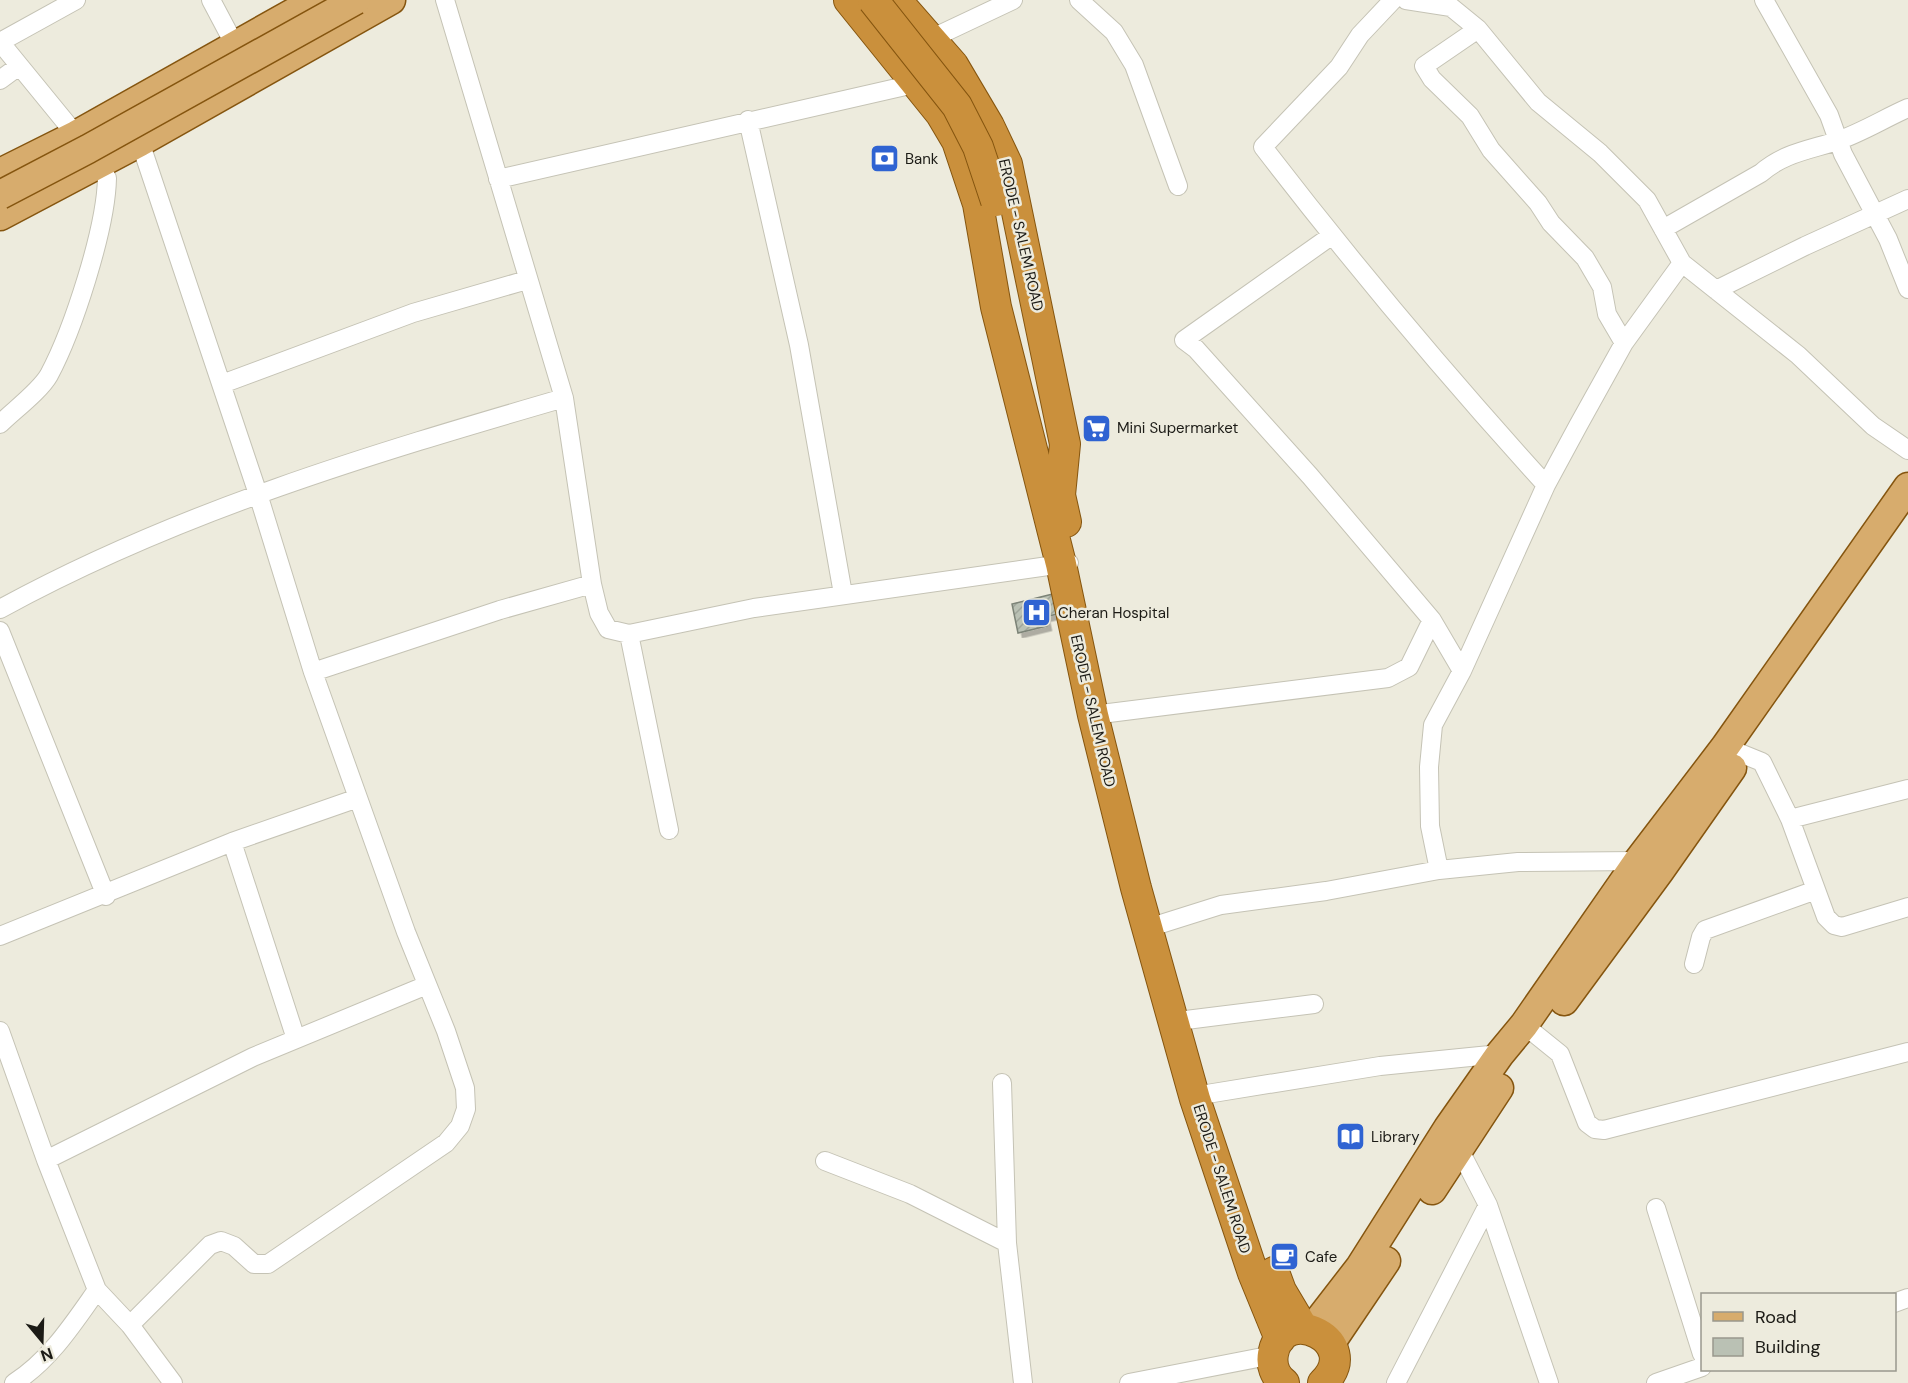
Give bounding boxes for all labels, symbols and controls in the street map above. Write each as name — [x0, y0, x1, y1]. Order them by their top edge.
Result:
bank icon: Bank — [868, 143, 900, 175]
place label: Bank — [905, 149, 939, 169]
street label: ERODE - SALEM ROAD — [994, 157, 1048, 313]
supermarket icon: Mini Supermarket — [1080, 412, 1112, 444]
place label: Mini Supermarket — [1117, 418, 1239, 438]
hospital icon: Cheran Hospital — [1021, 597, 1053, 629]
place label: Cheran Hospital — [1058, 603, 1169, 623]
street label: ERODE - SALEM ROAD — [1066, 633, 1120, 789]
street label: ERODE - SALEM ROAD — [1188, 1102, 1256, 1256]
library icon: Library — [1334, 1121, 1366, 1153]
place label: Library — [1371, 1127, 1420, 1147]
cafe icon: Cafe — [1268, 1241, 1300, 1273]
place label: Cafe — [1305, 1247, 1337, 1267]
legend — [1701, 1293, 1896, 1371]
text: Road — [1755, 1305, 1797, 1329]
north arrow — [12, 1311, 72, 1371]
text: Building — [1755, 1335, 1820, 1359]
text: N — [38, 1343, 56, 1367]

